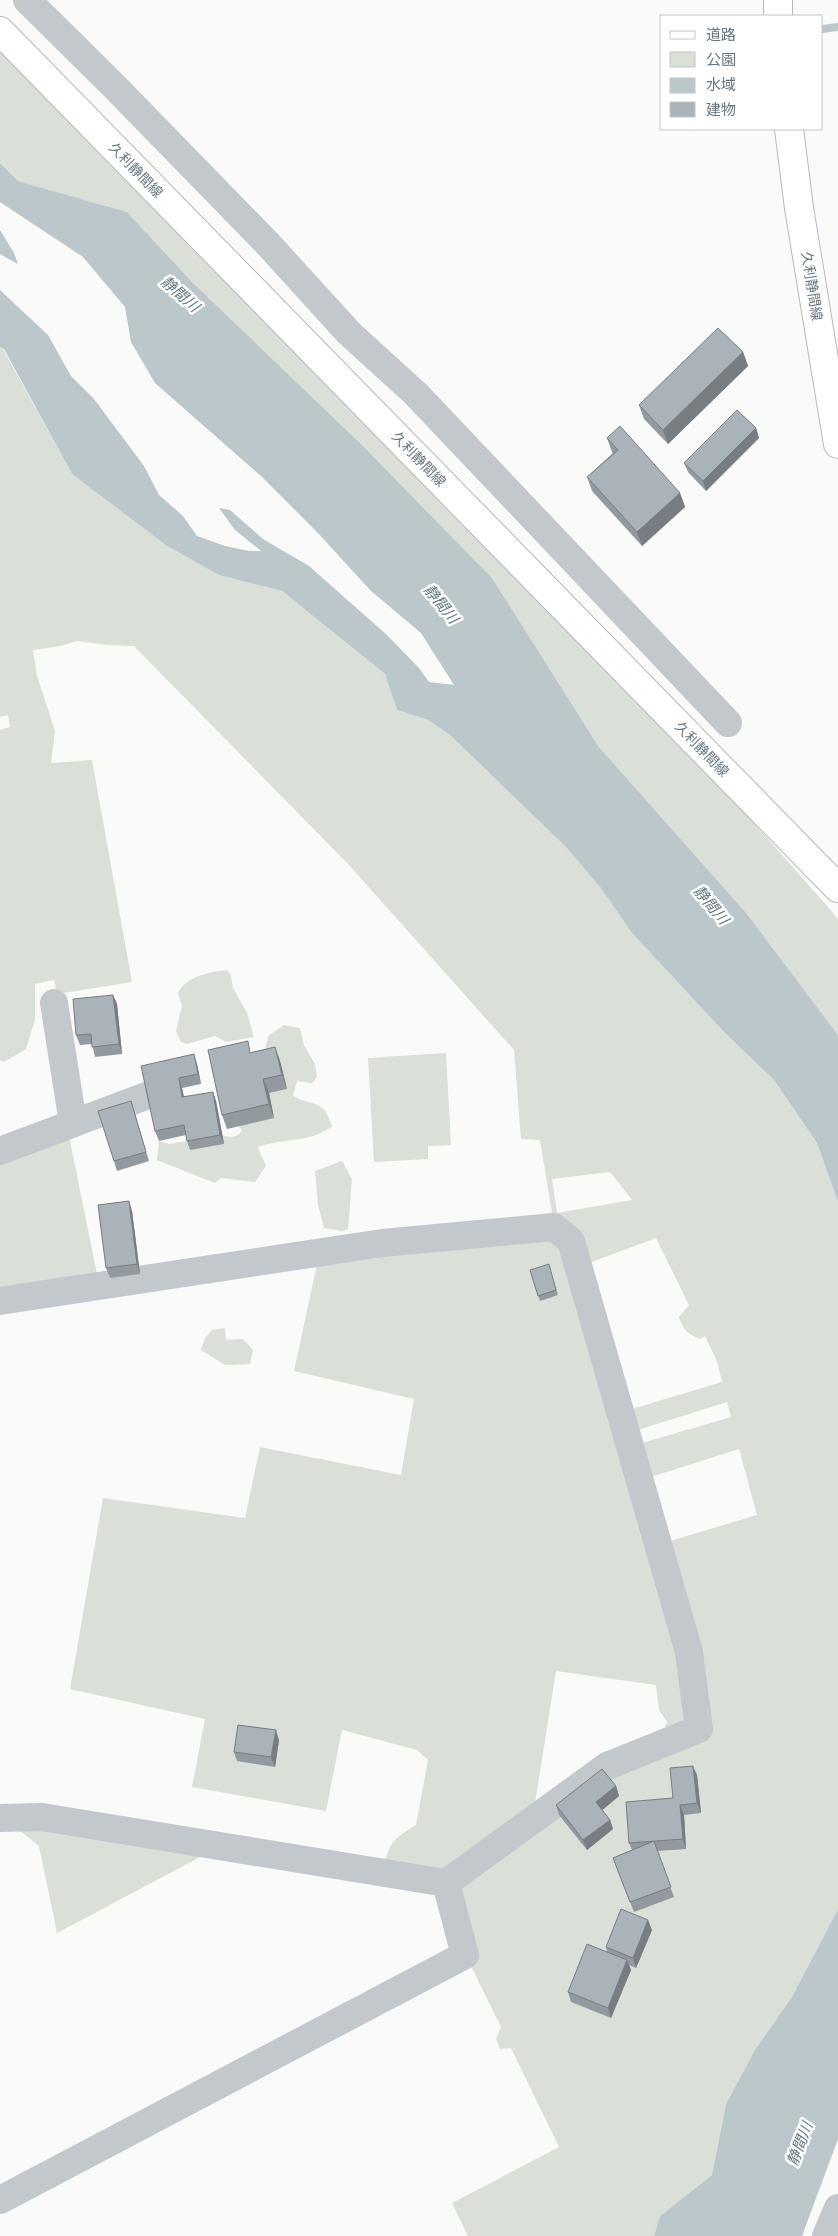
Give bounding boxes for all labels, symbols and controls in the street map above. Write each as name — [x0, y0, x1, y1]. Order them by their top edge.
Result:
legend — [660, 15, 823, 130]
text: 道路 — [706, 26, 736, 44]
text: 公園 — [706, 51, 736, 69]
text: 水域 — [706, 76, 736, 94]
text: 建物 — [706, 101, 736, 119]
street label: 久利静間線 — [106, 139, 166, 201]
street label: 久利静間線 — [799, 250, 825, 322]
water label: 静間川 — [157, 272, 204, 317]
street label: 久利静間線 — [389, 428, 449, 490]
water label: 静間川 — [420, 581, 463, 629]
street label: 久利静間線 — [672, 718, 732, 780]
water label: 静間川 — [690, 882, 734, 930]
water label: 静間川 — [784, 2118, 817, 2168]

